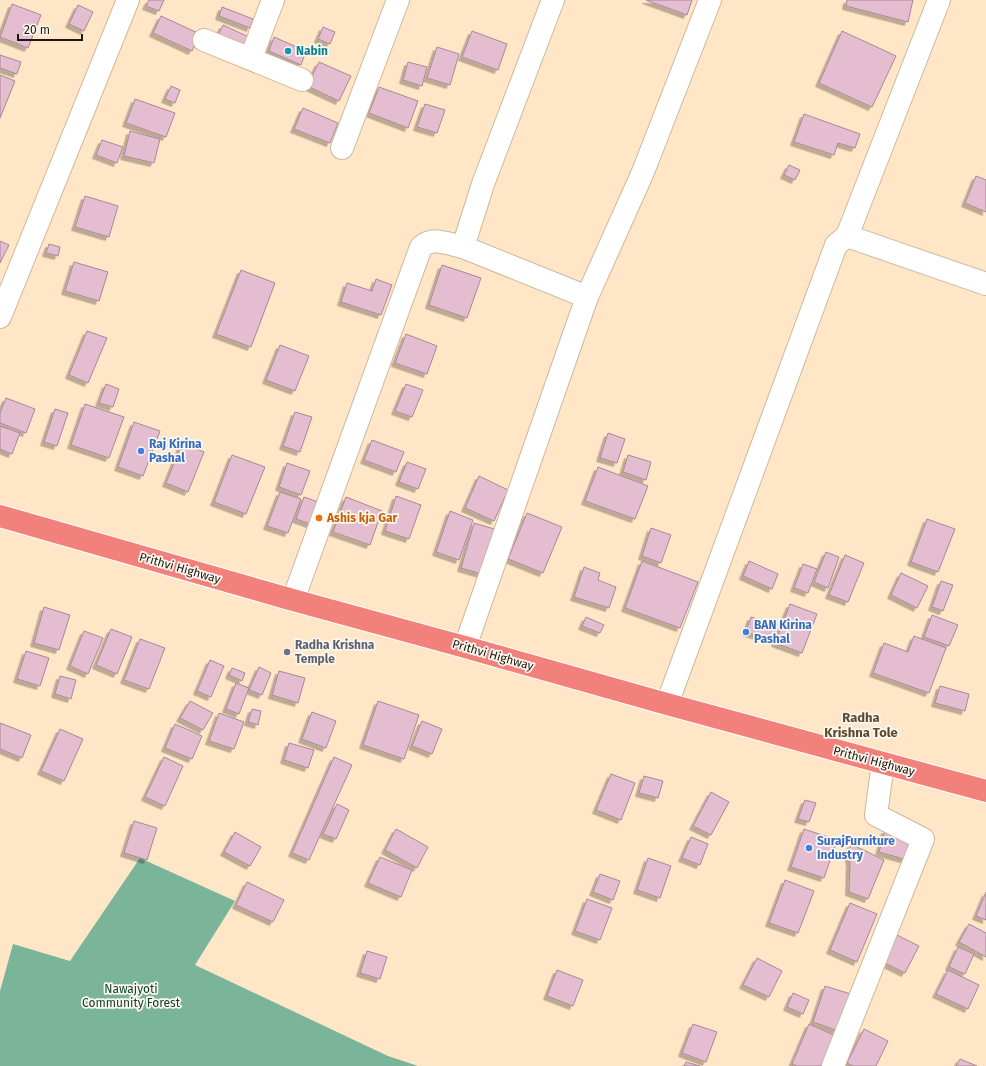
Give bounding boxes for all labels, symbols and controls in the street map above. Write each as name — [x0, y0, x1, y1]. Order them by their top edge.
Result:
scale bar — [18, 16, 82, 42]
text: 20 m — [24, 23, 50, 37]
place label: Nabin — [296, 44, 328, 58]
marker: Nabin — [283, 46, 293, 56]
place label: Raj Kirina Pashal — [149, 437, 202, 465]
marker: Raj Kirina Pashal — [136, 446, 146, 456]
place label: Ashis kja Gar — [326, 511, 398, 525]
marker: Ashis kja Gar — [314, 513, 324, 523]
street label: Prithvi Highway — [138, 550, 222, 586]
place label: BAN Kirina Pashal — [754, 618, 812, 646]
marker: BAN Kirina Pashal — [741, 627, 751, 637]
street label: Prithvi Highway — [451, 637, 535, 673]
place label: Radha Krishna Temple — [295, 638, 375, 666]
marker: Radha Krishna Temple — [282, 647, 292, 657]
district label: Radha Krishna Tole — [824, 710, 898, 740]
street label: Prithvi Highway — [832, 743, 916, 779]
place label: SurajFurniture Industry — [817, 834, 895, 862]
marker: SurajFurniture Industry — [804, 843, 814, 853]
park label: Nawajyoti Community Forest — [82, 982, 181, 1010]

